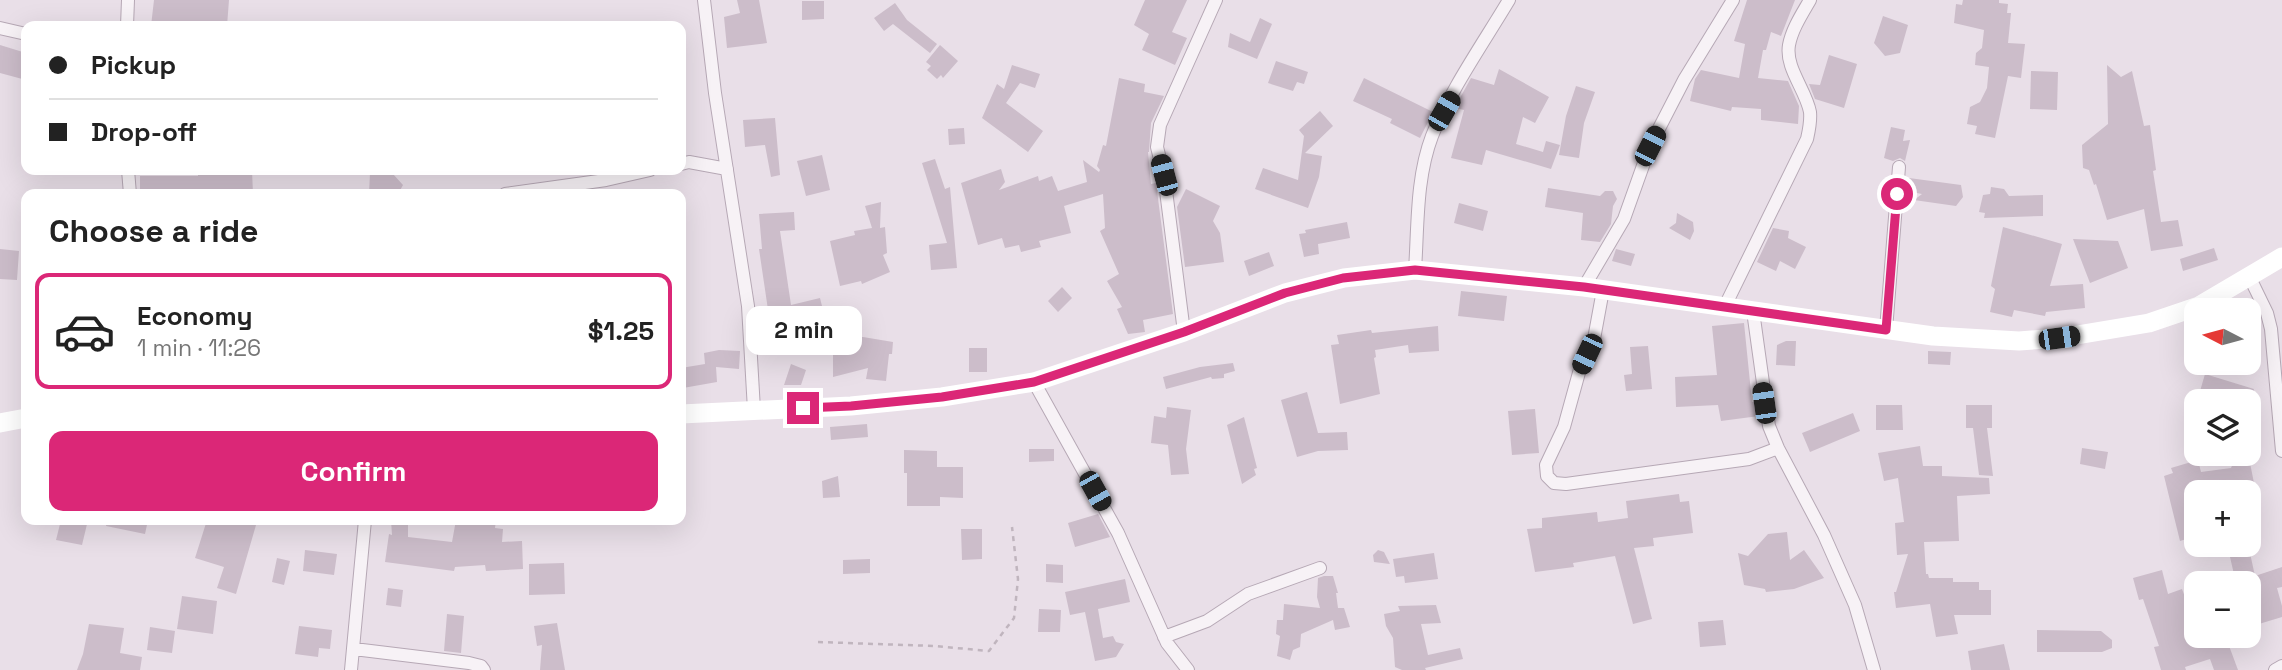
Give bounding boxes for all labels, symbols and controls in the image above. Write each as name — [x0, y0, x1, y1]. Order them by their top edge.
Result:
text: Pickup — [91, 48, 176, 82]
car — [1425, 88, 1464, 134]
text: Drop-off — [91, 115, 197, 149]
car — [1632, 123, 1669, 169]
car — [1149, 152, 1180, 198]
route start — [1881, 178, 1913, 210]
text: Choose a ride — [49, 211, 259, 251]
north arrow — [2184, 298, 2261, 374]
map controls — [2184, 298, 2261, 648]
text: Economy — [137, 299, 253, 333]
icon: car — [53, 300, 116, 363]
callout: 2 min — [745, 306, 861, 356]
text: $1.25 — [588, 314, 654, 348]
text: 2 min — [774, 315, 834, 345]
car — [2037, 325, 2082, 351]
car — [1569, 331, 1606, 377]
text: 1 min · 11:26 — [137, 333, 261, 363]
car — [1751, 381, 1778, 425]
button: layers — [2184, 389, 2261, 466]
route end — [787, 392, 819, 424]
button: Confirm — [49, 431, 658, 511]
car — [1076, 468, 1115, 514]
button: + — [2184, 480, 2261, 557]
button: − — [2184, 571, 2261, 648]

